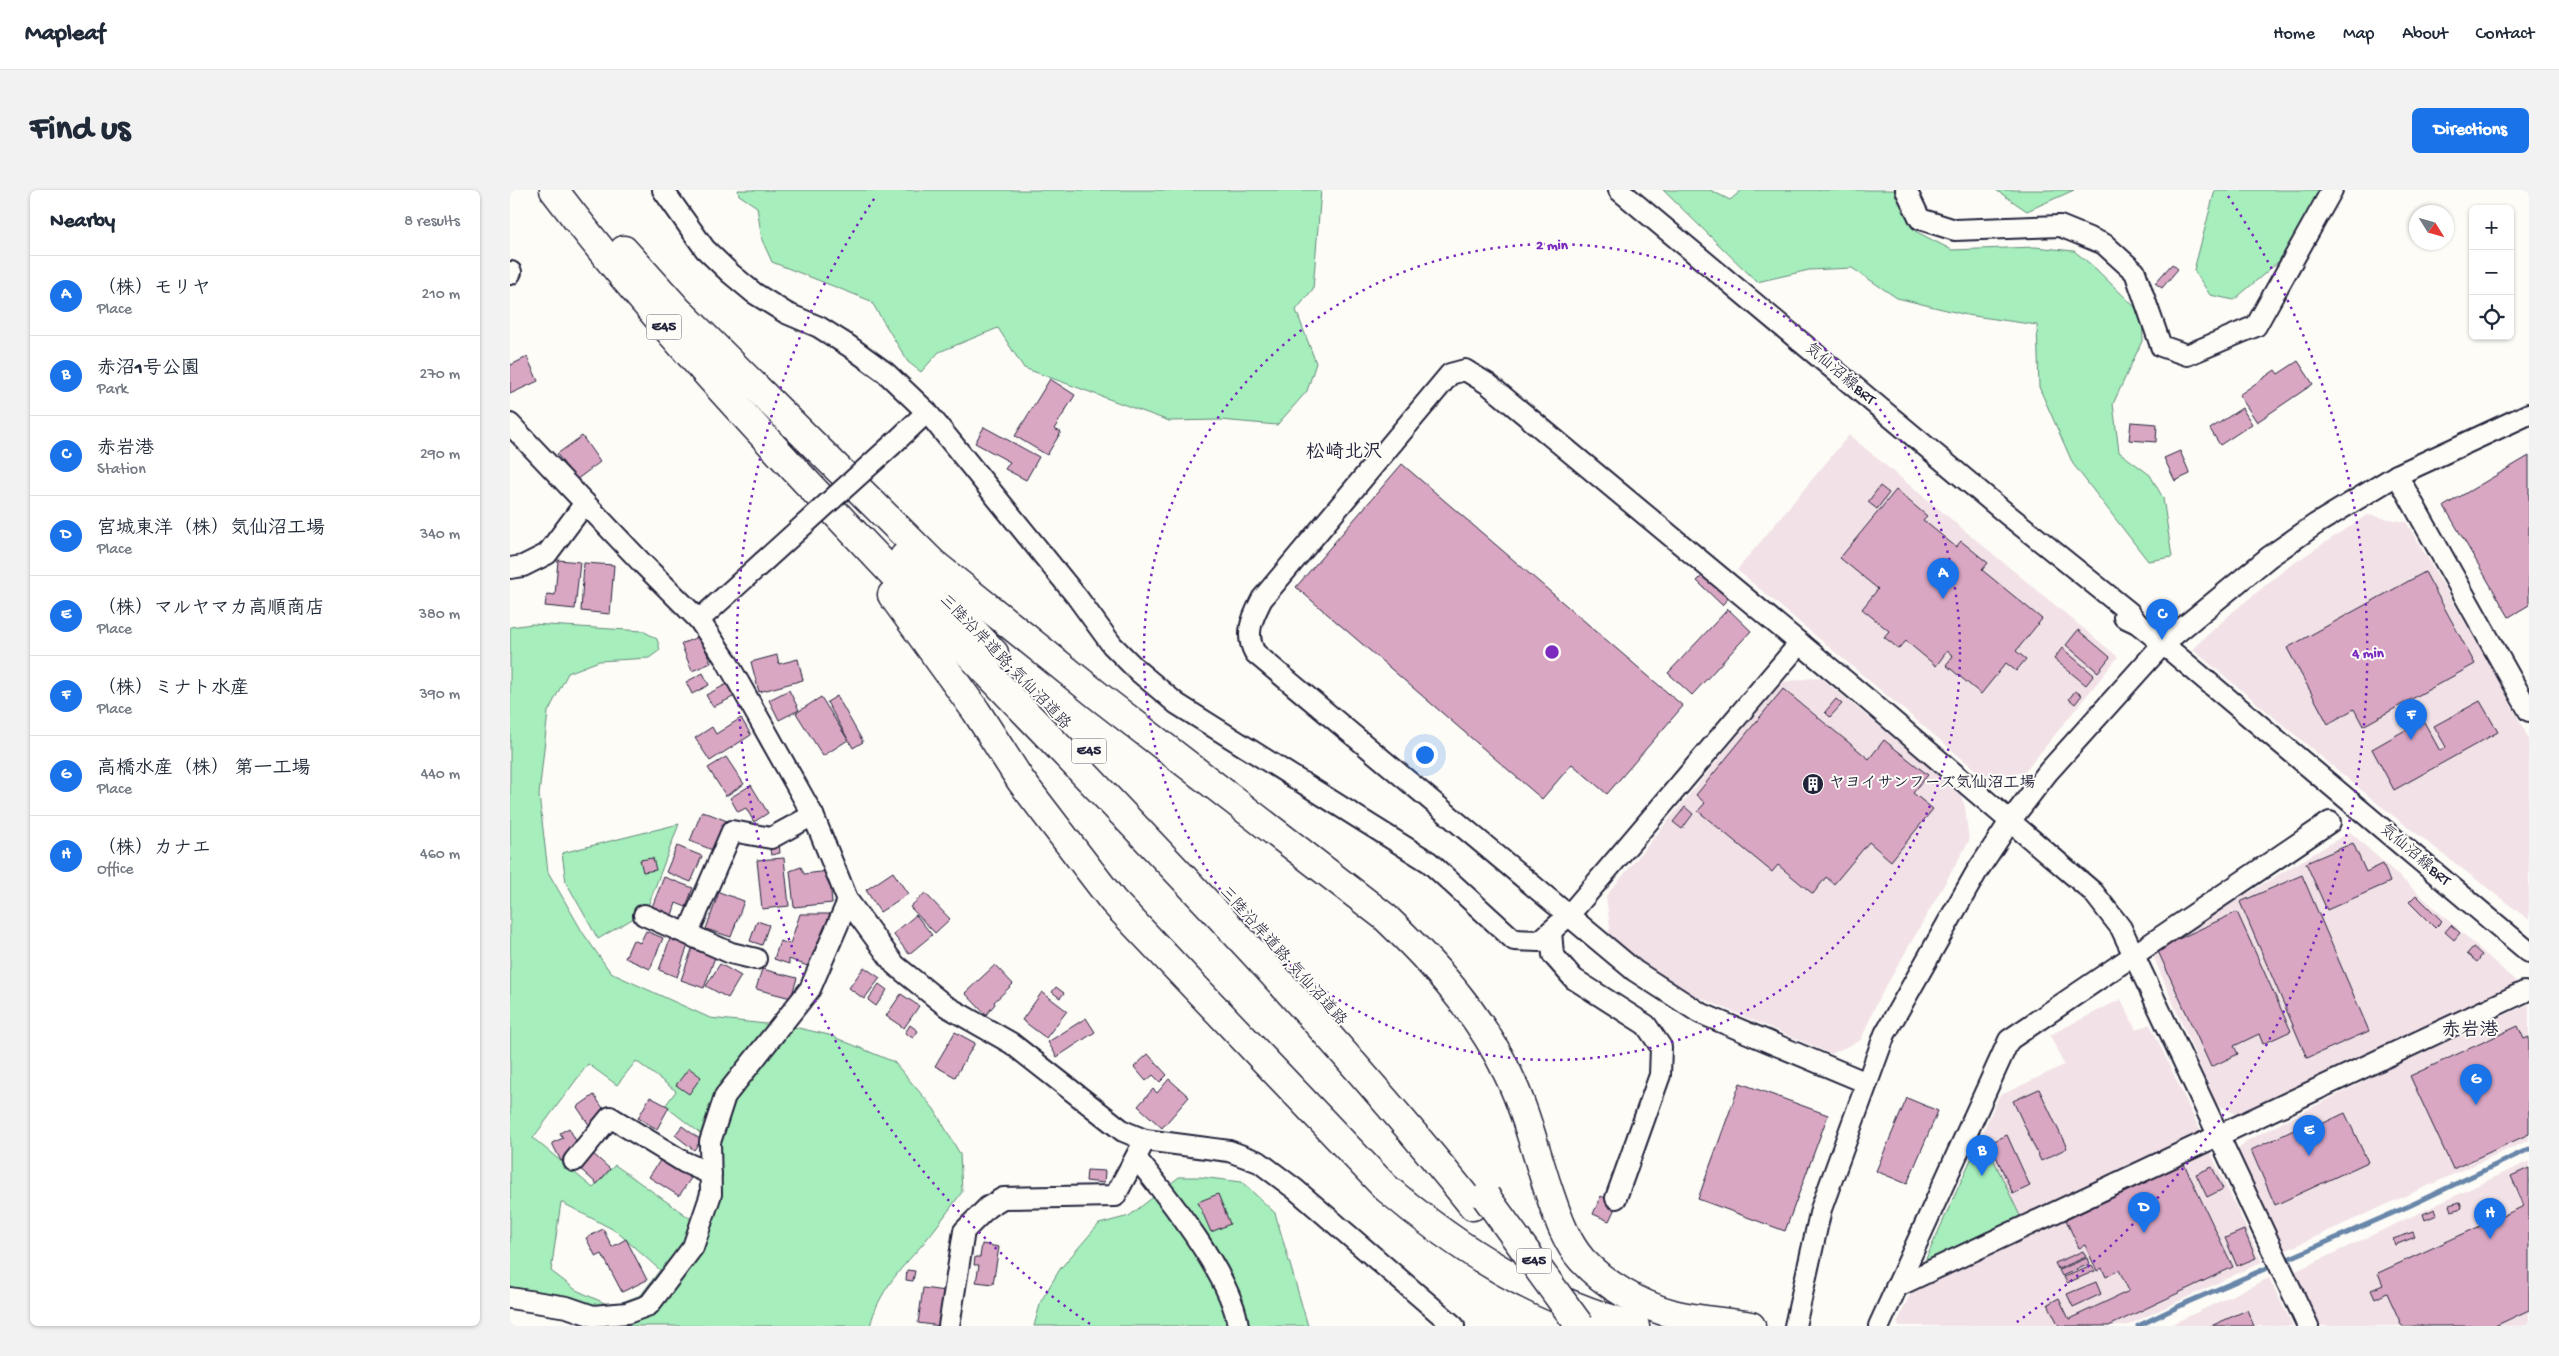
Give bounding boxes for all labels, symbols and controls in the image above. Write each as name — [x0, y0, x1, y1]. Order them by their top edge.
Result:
text: Mapleaf — [25, 20, 105, 49]
text: Home — [2273, 24, 2315, 45]
text: Map — [2343, 24, 2374, 45]
text: About — [2402, 24, 2448, 45]
text: Contact — [2476, 24, 2534, 45]
button: Directions — [2412, 108, 2529, 153]
text: Find us — [30, 110, 130, 151]
north arrow — [2409, 205, 2454, 250]
map controls — [2469, 205, 2514, 340]
button: + — [2469, 205, 2514, 250]
text: Nearby — [50, 210, 115, 235]
text: 8 results — [404, 213, 460, 232]
text: 2 min — [1536, 237, 1569, 255]
button: − — [2469, 250, 2514, 295]
text: （株）モリヤ — [97, 278, 211, 301]
text: A — [61, 286, 71, 305]
text: 210 m — [421, 286, 460, 305]
button: locate — [2469, 295, 2514, 340]
text: Place — [97, 301, 132, 320]
road number: E45 — [646, 314, 682, 340]
street label: 気仙沼線BRT — [1800, 338, 1880, 411]
text: 赤沼1号公園 — [97, 358, 200, 381]
text: B — [62, 366, 70, 385]
text: 270 m — [420, 366, 460, 385]
text: Park — [97, 381, 128, 400]
text: 赤岩港 — [97, 438, 154, 461]
district label: 松崎北沢 — [1306, 441, 1382, 465]
text: C — [62, 446, 70, 465]
text: 290 m — [420, 446, 460, 465]
text: Station — [97, 461, 146, 480]
text: 宮城東洋（株）気仙沼工場 — [97, 518, 325, 541]
text: D — [61, 526, 71, 545]
text: 340 m — [420, 526, 460, 545]
text: Place — [97, 541, 132, 560]
pin: A — [1927, 558, 1959, 599]
street label: 三陸沿岸道路;気仙沼道路 — [934, 591, 1074, 735]
text: （株）マルヤマカ高順商店 — [97, 598, 325, 621]
pin: C — [2146, 599, 2178, 640]
text: E — [61, 606, 71, 625]
text: 380 m — [419, 606, 460, 625]
text: Place — [97, 621, 132, 640]
centre of rings — [1543, 643, 1561, 661]
text: 4 min — [2351, 645, 2385, 663]
text: （株）ミナト水産 — [97, 678, 249, 701]
text: F — [62, 686, 70, 705]
text: 390 m — [419, 686, 460, 705]
pin: F — [2395, 699, 2427, 740]
text: Place — [97, 701, 132, 720]
road number: E45 — [1072, 738, 1106, 764]
your location — [1412, 742, 1438, 768]
text: 高橋水産（株） 第一工場 — [97, 758, 311, 781]
text: G — [61, 766, 71, 785]
text: 440 m — [421, 766, 460, 785]
building icon: ヤヨイサンフーズ気仙沼工場 — [1801, 772, 1825, 796]
place label: ヤヨイサンフーズ気仙沼工場 — [1829, 774, 2035, 794]
text: Place — [97, 781, 132, 800]
street label: 気仙沼線BRT — [2375, 819, 2455, 892]
text: （株）カナエ — [97, 838, 211, 861]
text: H — [61, 846, 71, 865]
text: 460 m — [420, 846, 460, 865]
text: Office — [97, 861, 134, 880]
street label: 三陸沿岸道路;気仙沼道路 — [1214, 883, 1350, 1031]
district label: 赤岩港 — [2441, 1019, 2499, 1043]
pin: G — [2460, 1064, 2492, 1105]
pin: E — [2293, 1115, 2325, 1156]
pin: B — [1966, 1135, 1998, 1176]
pin: D — [2128, 1192, 2160, 1233]
pin: H — [2474, 1198, 2506, 1239]
road number: E45 — [1516, 1248, 1552, 1274]

